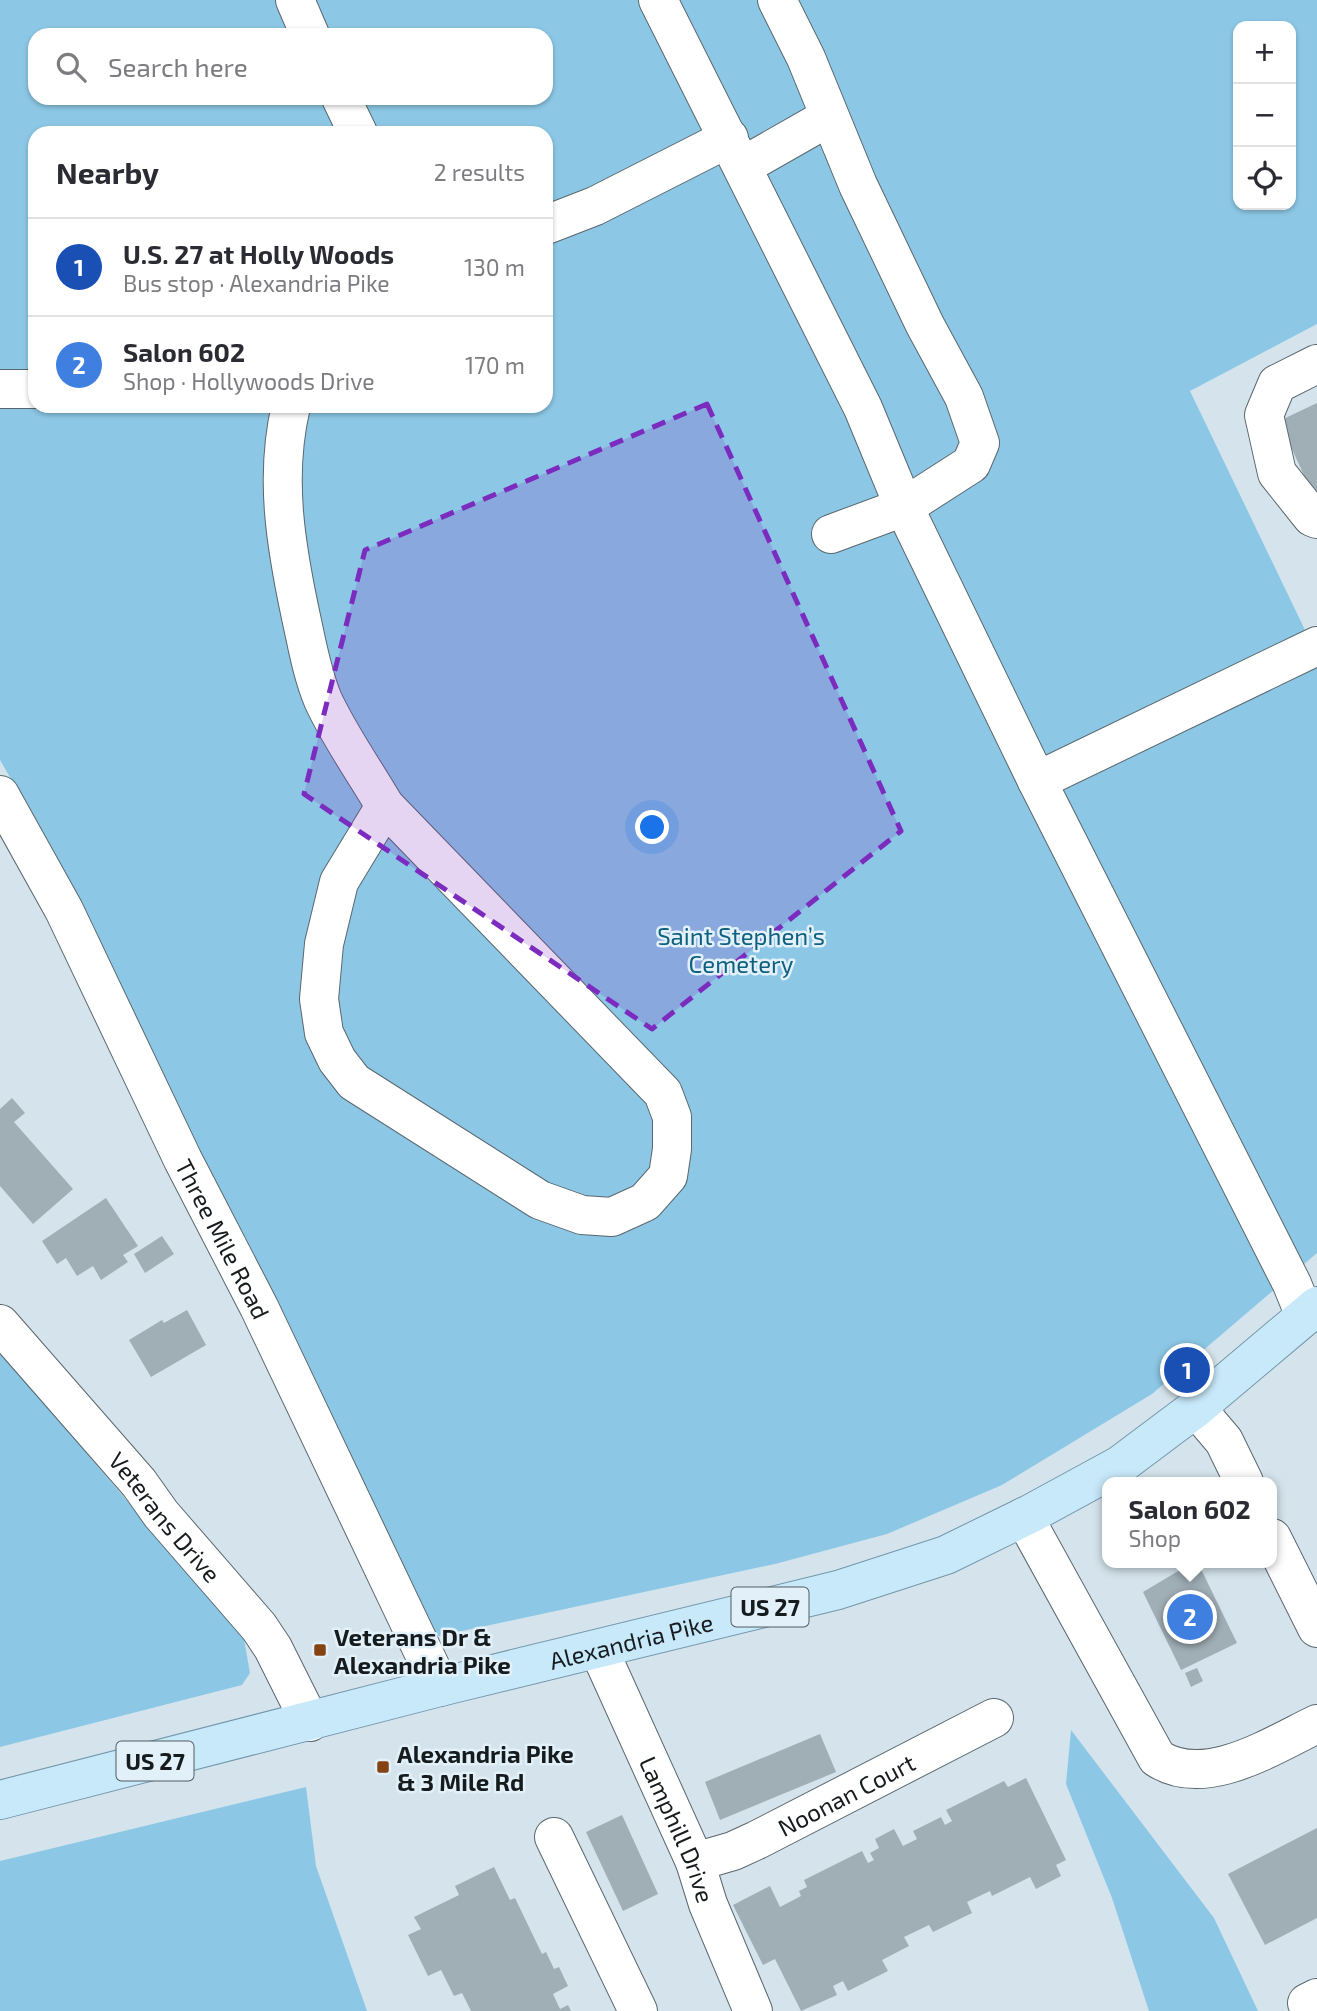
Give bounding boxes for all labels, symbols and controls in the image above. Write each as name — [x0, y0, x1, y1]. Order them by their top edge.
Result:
map controls — [1233, 21, 1296, 210]
button: + — [1233, 21, 1296, 84]
search box — [28, 28, 553, 105]
icon: search — [52, 48, 90, 86]
text: Search here — [108, 51, 248, 82]
button: − — [1233, 84, 1296, 147]
button: locate — [1233, 147, 1296, 210]
text: Nearby — [56, 154, 159, 190]
text: 2 results — [434, 158, 525, 186]
text: U.S. 27 at Holly Woods — [123, 238, 394, 269]
text: 1 — [74, 253, 84, 281]
text: 130 m — [464, 253, 525, 281]
text: Bus stop · Alexandria Pike — [123, 269, 390, 297]
text: Salon 602 — [123, 336, 245, 367]
text: 2 — [72, 351, 86, 379]
text: 170 m — [465, 351, 525, 379]
text: Shop · Hollywoods Drive — [123, 367, 375, 395]
your location — [635, 810, 669, 844]
park label: Saint Stephen’s Cemetery — [657, 921, 825, 978]
street label: Three Mile Road — [170, 1154, 277, 1323]
pin: 1 — [1164, 1344, 1210, 1396]
street label: Veterans Drive — [104, 1445, 228, 1588]
popup — [1102, 1477, 1277, 1568]
text: Salon 602 — [1128, 1493, 1251, 1524]
text: Shop — [1128, 1524, 1181, 1552]
road number: US 27 — [732, 1588, 808, 1626]
pin: 2 — [1167, 1591, 1213, 1643]
street label: Alexandria Pike — [546, 1606, 716, 1674]
place label: Veterans Dr & Alexandria Pike — [334, 1622, 511, 1679]
marker: Veterans Dr & Alexandria Pike — [312, 1642, 328, 1658]
place label: Alexandria Pike & 3 Mile Rd — [397, 1739, 574, 1796]
road number: US 27 — [116, 1742, 194, 1780]
street label: Noonan Court — [772, 1747, 919, 1842]
street label: Lamphill Drive — [634, 1751, 721, 1906]
marker: Alexandria Pike & 3 Mile Rd — [375, 1759, 391, 1775]

